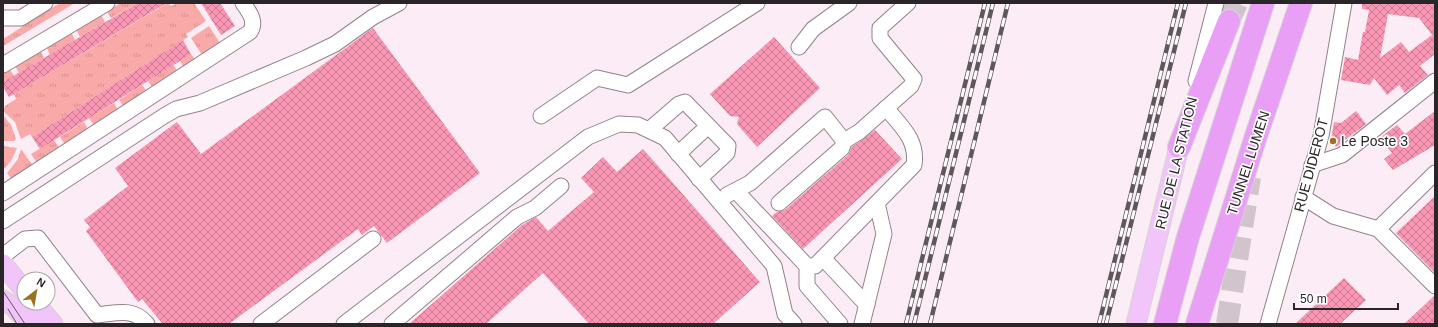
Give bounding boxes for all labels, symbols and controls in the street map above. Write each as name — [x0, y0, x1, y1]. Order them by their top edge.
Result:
street label: RUE DE LA STATION — [1152, 95, 1200, 231]
street label: TUNNEL LUMEN — [1224, 109, 1272, 217]
street label: RUE DIDEROT — [1291, 116, 1331, 214]
place label: Le Poste 3 — [1341, 133, 1408, 149]
marker: Le Poste 3 — [1328, 136, 1338, 146]
north arrow — [16, 271, 56, 311]
text: N — [35, 275, 48, 290]
scale bar — [1294, 285, 1398, 311]
text: 50 m — [1300, 292, 1327, 306]

